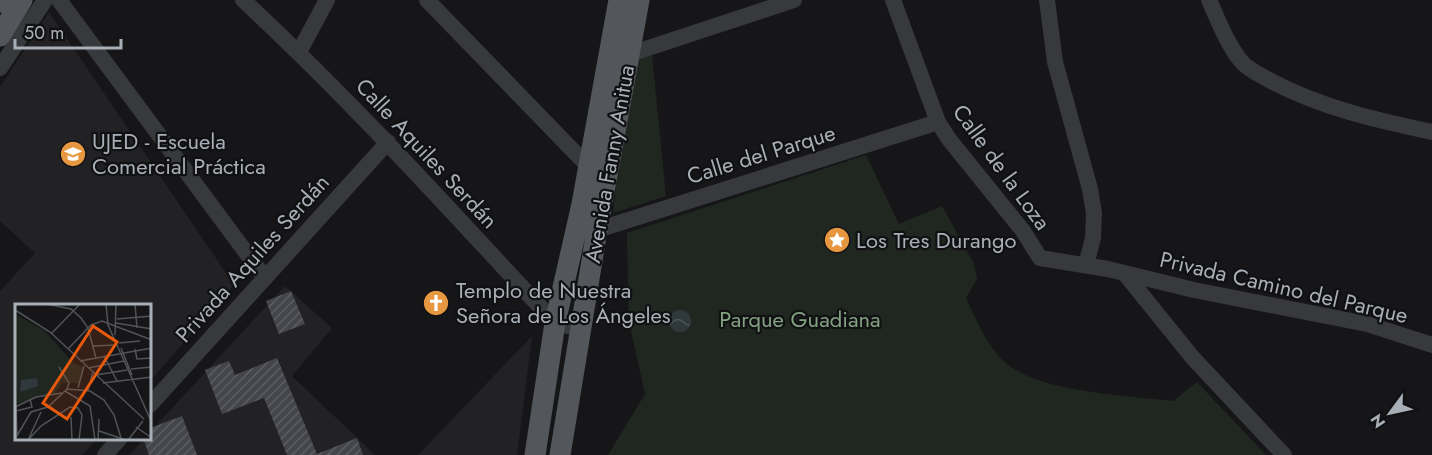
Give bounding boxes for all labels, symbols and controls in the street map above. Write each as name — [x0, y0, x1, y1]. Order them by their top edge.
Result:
scale bar — [15, 12, 122, 50]
text: 50 m — [24, 20, 64, 46]
street label: Avenida Fanny Anitua — [576, 62, 642, 266]
street label: Calle Aquiles Serdán — [349, 71, 505, 235]
street label: Calle de la Loza — [945, 97, 1059, 237]
street label: Calle del Parque — [683, 116, 839, 192]
place label: UJED - Escuela Comercial Práctica — [92, 125, 266, 182]
school or university icon: UJED - Escuela Comercial Práctica — [58, 139, 88, 169]
street label: Privada Aquiles Serdán — [168, 167, 336, 349]
place label: Los Tres Durango — [856, 224, 1017, 256]
place icon: Los Tres Durango — [822, 225, 852, 255]
street label: Privada Camino del Parque — [1157, 243, 1411, 331]
place label: Templo de Nuestra Señora de Los Ángeles — [456, 274, 671, 331]
church icon: Templo de Nuestra Señora de Los Ángeles — [421, 288, 451, 318]
park label: Parque Guadiana — [719, 303, 881, 335]
inset map — [15, 304, 152, 440]
north arrow — [1360, 383, 1420, 443]
text: N — [1365, 409, 1391, 432]

